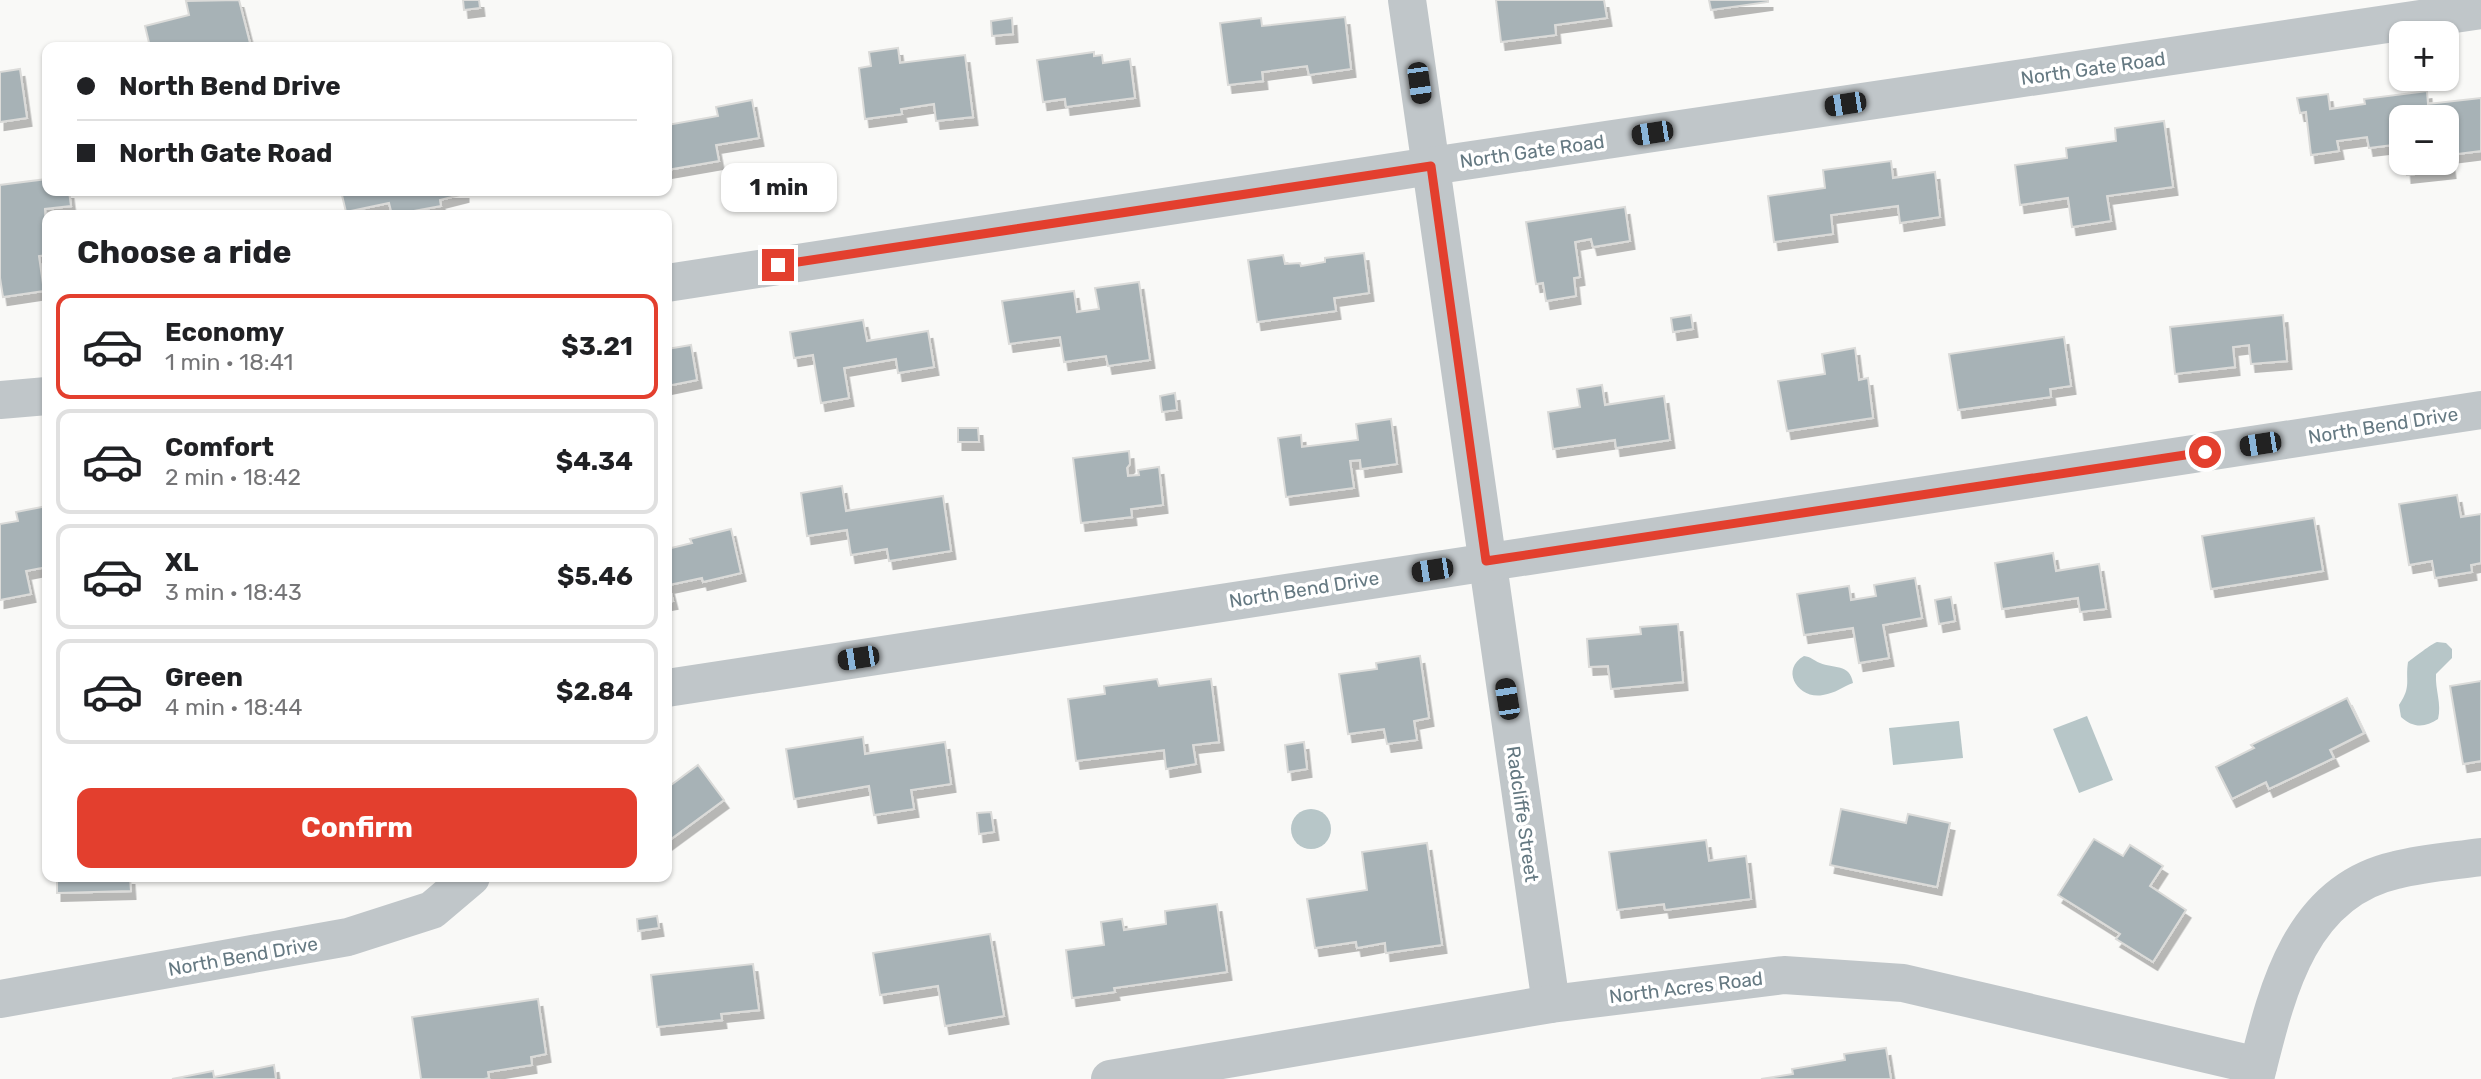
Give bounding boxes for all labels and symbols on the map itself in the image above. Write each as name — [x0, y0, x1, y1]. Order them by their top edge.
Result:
street label: North Gate Road — [2019, 47, 2167, 90]
car — [1406, 61, 1433, 105]
car — [1823, 90, 1868, 118]
car — [1630, 119, 1675, 147]
street label: North Gate Road — [1458, 130, 1606, 173]
callout: 1 min — [720, 163, 836, 212]
route end — [762, 249, 794, 281]
street label: North Bend Drive — [2306, 402, 2460, 449]
car — [2238, 430, 2283, 458]
route start — [2189, 436, 2221, 468]
car — [1410, 556, 1455, 584]
street label: North Bend Drive — [1227, 566, 1381, 613]
car — [836, 644, 881, 672]
car — [1494, 677, 1521, 721]
street label: Radcliffe Street — [1502, 745, 1544, 884]
street label: North Bend Drive — [166, 932, 320, 981]
street label: North Acres Road — [1608, 967, 1764, 1008]

